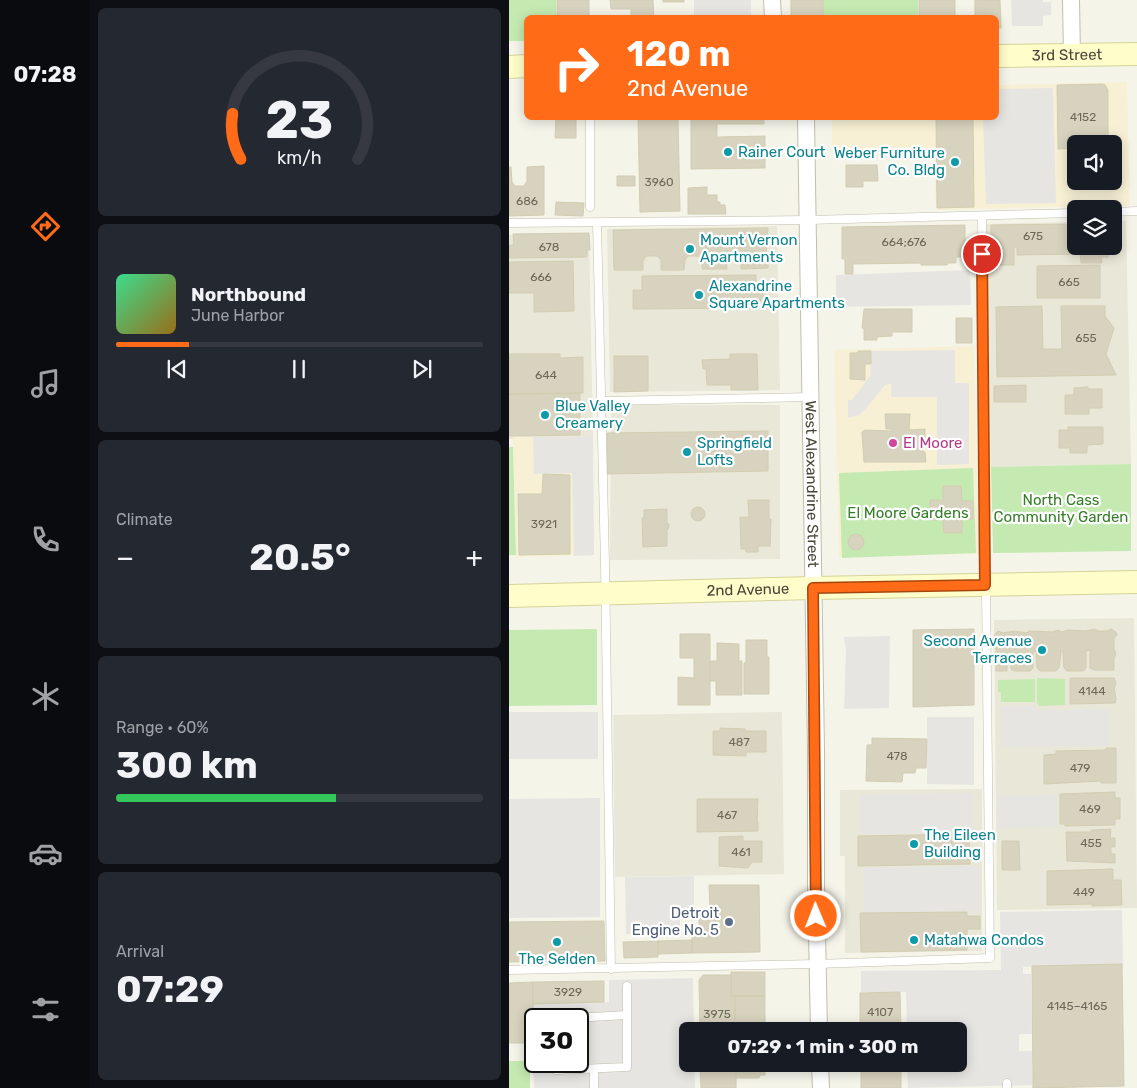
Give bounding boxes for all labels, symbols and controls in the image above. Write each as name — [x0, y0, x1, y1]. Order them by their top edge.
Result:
text: 120 m — [627, 33, 730, 75]
icon: right — [544, 35, 609, 100]
street label: 3rd Street — [1032, 46, 1103, 65]
text: 07:28 — [13, 61, 77, 88]
text: 2nd Avenue — [627, 75, 748, 102]
text: 23 — [265, 89, 334, 151]
house number: 4152 — [1070, 110, 1096, 124]
map controls — [1067, 135, 1122, 255]
button: sound — [1067, 135, 1122, 190]
place label: Rainer Court — [738, 143, 826, 161]
place label: Weber Furniture Co. Bldg — [834, 144, 945, 179]
marker: Rainer Court — [722, 146, 734, 158]
text: km/h — [277, 147, 322, 168]
marker: Weber Furniture Co. Bldg — [949, 156, 961, 168]
house number: 3960 — [644, 175, 674, 189]
house number: 686 — [516, 194, 538, 208]
button: layers — [1067, 200, 1122, 255]
icon: directions — [28, 209, 63, 244]
house number: 675 — [1023, 229, 1043, 243]
place label: Mount Vernon Apartments — [700, 231, 798, 266]
pin — [961, 233, 1003, 275]
house number: 664;676 — [881, 235, 927, 249]
house number: 678 — [539, 240, 559, 254]
icon: arrive — [968, 240, 996, 268]
marker: Mount Vernon Apartments — [684, 243, 696, 255]
house number: 666 — [530, 270, 552, 284]
house number: 665 — [1058, 275, 1080, 289]
place label: Alexandrine Square Apartments — [709, 277, 845, 312]
text: Northbound — [191, 283, 306, 306]
marker: Alexandrine Square Apartments — [693, 289, 705, 301]
text: June Harbor — [191, 306, 284, 325]
house number: 655 — [1075, 331, 1097, 345]
icon: previous — [163, 355, 191, 383]
icon: pause — [285, 355, 313, 383]
icon: next — [408, 355, 436, 383]
icon: music — [28, 366, 63, 401]
house number: 644 — [535, 368, 558, 382]
place label: Blue Valley Creamery — [555, 397, 630, 432]
street label: West Alexandrine Street — [801, 400, 822, 568]
marker: Blue Valley Creamery — [539, 409, 551, 421]
place label: Springfield Lofts — [697, 434, 772, 469]
place label: El Moore — [903, 434, 963, 452]
marker: El Moore — [887, 437, 899, 449]
marker: Springfield Lofts — [681, 446, 693, 458]
park label: North Cass Community Garden — [994, 491, 1128, 526]
park label: El Moore Gardens — [847, 504, 969, 522]
text: Climate — [116, 510, 173, 529]
house number: 3921 — [531, 517, 557, 531]
icon: phone — [28, 522, 63, 557]
text: 20.5° — [249, 534, 351, 580]
text: − — [116, 541, 134, 574]
text: + — [466, 541, 483, 574]
street label: 2nd Avenue — [706, 580, 789, 600]
place label: Second Avenue Terraces — [924, 632, 1032, 667]
marker: Second Avenue Terraces — [1036, 644, 1048, 656]
icon: climate — [28, 679, 63, 714]
house number: 4144 — [1078, 684, 1106, 698]
text: Range · 60% — [116, 718, 209, 737]
house number: 487 — [728, 735, 750, 749]
text: 300 km — [116, 742, 258, 788]
house number: 478 — [886, 749, 908, 763]
house number: 479 — [1070, 761, 1090, 775]
house number: 469 — [1079, 802, 1101, 816]
house number: 467 — [717, 808, 737, 822]
place label: The Eileen Building — [924, 826, 996, 861]
icon: car — [28, 836, 63, 871]
house number: 455 — [1080, 836, 1102, 850]
marker: The Eileen Building — [908, 838, 920, 850]
house number: 461 — [731, 845, 751, 859]
house number: 449 — [1073, 885, 1095, 899]
position arrow — [789, 889, 841, 941]
place label: Detroit Engine No. 5 — [632, 904, 719, 939]
marker: Detroit Engine No. 5 — [723, 916, 735, 928]
place label: Matahwa Condos — [924, 931, 1044, 949]
marker: Matahwa Condos — [908, 934, 920, 946]
marker: The Selden — [551, 936, 563, 948]
text: Arrival — [116, 942, 164, 961]
place label: The Selden — [518, 950, 596, 968]
text: 07:29 — [116, 966, 224, 1012]
house number: 3929 — [554, 985, 582, 999]
icon: filters — [28, 992, 63, 1027]
house number: 4145–4165 — [1047, 999, 1107, 1013]
house number: 4107 — [867, 1005, 893, 1019]
house number: 3975 — [703, 1007, 731, 1021]
speed limit sign: 30 — [524, 1008, 589, 1073]
text: 07:29 · 1 min · 300 m — [728, 1035, 918, 1058]

